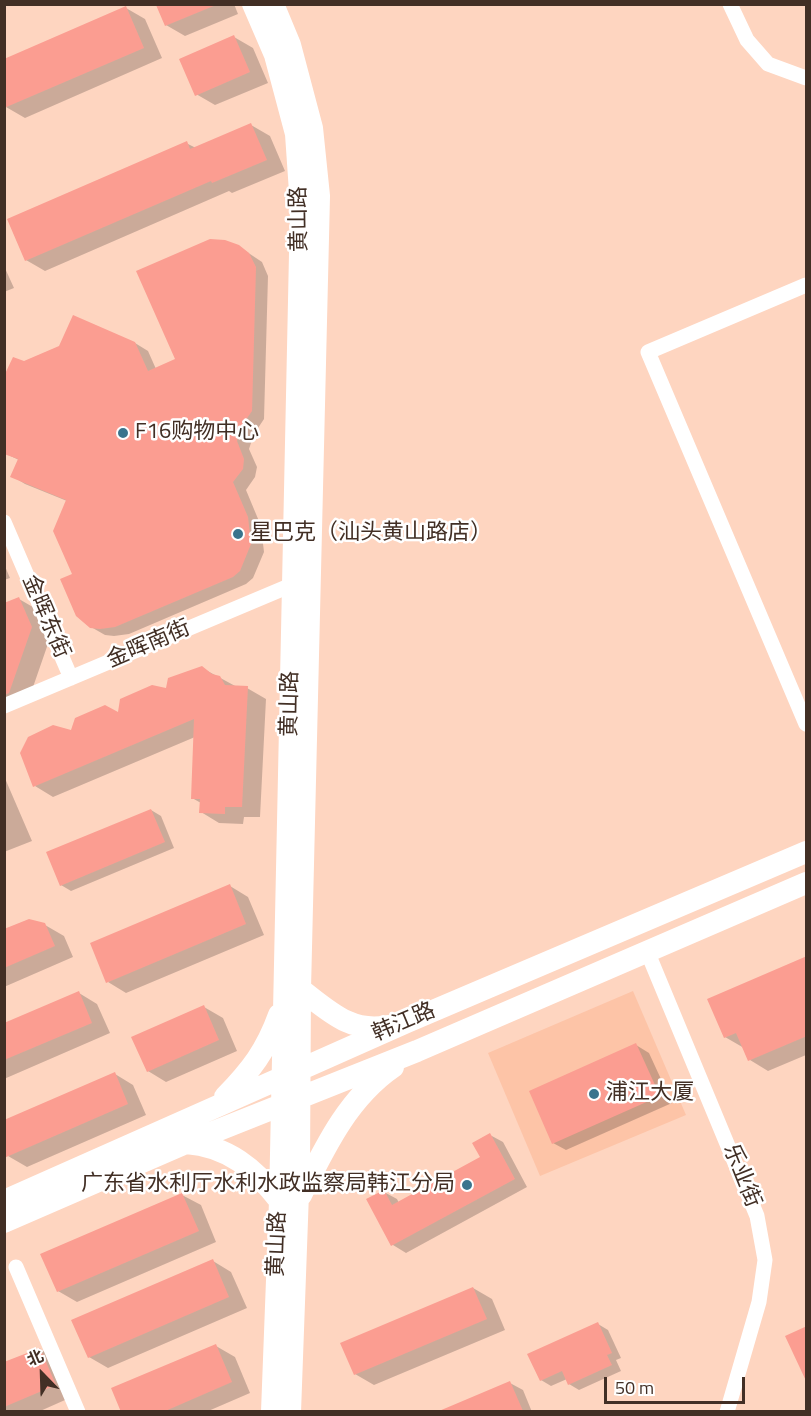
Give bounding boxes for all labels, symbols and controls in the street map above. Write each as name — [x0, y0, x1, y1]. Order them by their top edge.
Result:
street label: 黄山路 — [286, 186, 314, 252]
place label: F16购物中心 — [135, 420, 259, 446]
marker: F16购物中心 — [116, 426, 130, 440]
place label: 星巴克（汕头黄山路店） — [250, 521, 492, 547]
marker: 星巴克（汕头黄山路店） — [231, 527, 245, 541]
street label: 金晖东街 — [16, 571, 74, 663]
street label: 金晖南街 — [103, 616, 195, 674]
street label: 黄山路 — [277, 671, 305, 737]
street label: 韩江路 — [368, 998, 440, 1048]
place label: 浦江大厦 — [606, 1081, 694, 1107]
marker: 浦江大厦 — [587, 1087, 601, 1101]
street label: 乐业街 — [716, 1140, 766, 1212]
place label: 广东省水利厅水利水政监察局韩江分局 — [81, 1172, 455, 1198]
marker: 广东省水利厅水利水政监察局韩江分局 — [460, 1178, 474, 1192]
street label: 黄山路 — [264, 1211, 292, 1277]
text: 北 — [23, 1343, 47, 1372]
north arrow — [12, 1344, 72, 1404]
scale bar — [607, 1365, 748, 1403]
text: 50 m — [615, 1374, 654, 1401]

